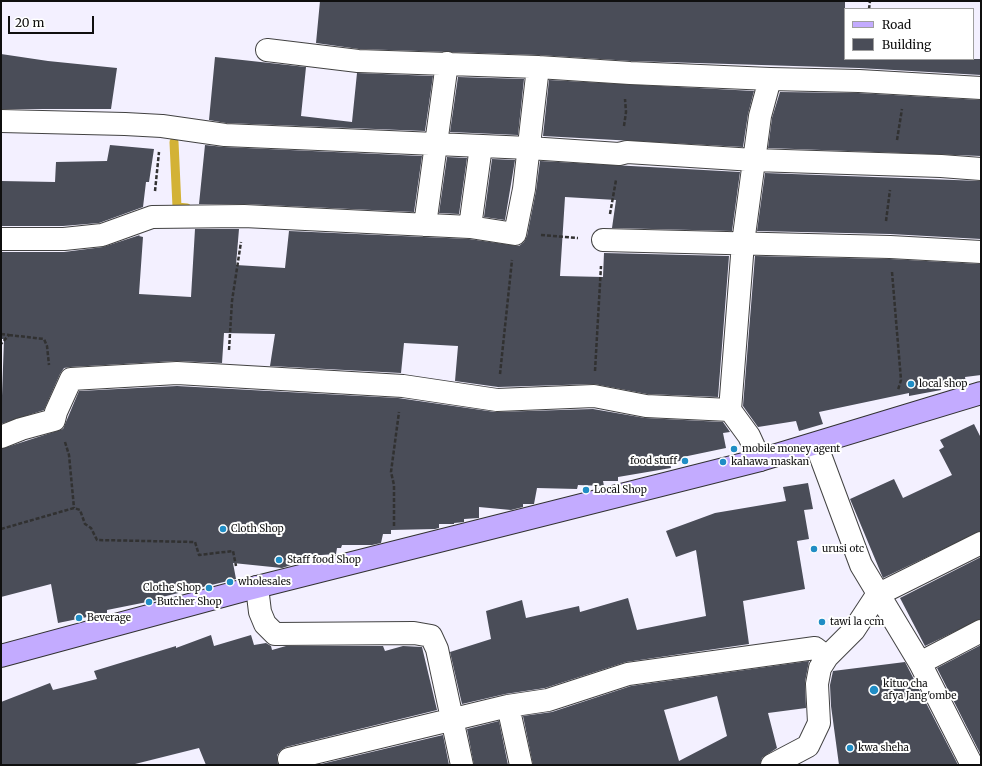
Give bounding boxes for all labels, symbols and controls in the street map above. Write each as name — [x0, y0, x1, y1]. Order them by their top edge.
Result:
scale bar — [10, 8, 96, 34]
legend — [844, 8, 974, 60]
text: 20 m — [15, 15, 44, 30]
text: Road — [882, 17, 911, 32]
text: Building — [882, 37, 931, 52]
place label: local shop — [919, 378, 967, 390]
marker: local shop — [906, 379, 916, 389]
place label: mobile money agent — [742, 443, 840, 455]
marker: mobile money agent — [729, 444, 739, 454]
place label: food stuff — [630, 455, 677, 467]
marker: food stuff — [680, 456, 690, 466]
place label: kahawa maskan — [731, 456, 809, 468]
marker: kahawa maskan — [718, 457, 728, 467]
place label: Local Shop — [594, 484, 647, 496]
marker: Local Shop — [581, 485, 591, 495]
place label: Cloth Shop — [231, 523, 284, 535]
marker: Cloth Shop — [218, 524, 228, 534]
place label: urusi otc — [822, 543, 864, 555]
marker: urusi otc — [809, 544, 819, 554]
place label: Staff food Shop — [287, 554, 361, 566]
marker: Staff food Shop — [274, 555, 284, 565]
place label: wholesales — [238, 576, 291, 588]
marker: wholesales — [225, 577, 235, 587]
place label: Clothe Shop — [143, 582, 201, 594]
marker: Clothe Shop — [204, 583, 214, 593]
place label: Butcher Shop — [157, 596, 222, 608]
marker: Butcher Shop — [144, 597, 154, 607]
place label: Beverage — [87, 612, 131, 624]
marker: Beverage — [74, 613, 84, 623]
place label: tawi la ccm — [830, 616, 884, 628]
marker: tawi la ccm — [817, 617, 827, 627]
place label: kituo cha afya Jang'ombe — [883, 678, 957, 702]
marker: kituo cha afya Jang'ombe — [868, 684, 880, 696]
place label: kwa sheha — [858, 742, 909, 754]
marker: kwa sheha — [845, 743, 855, 753]

